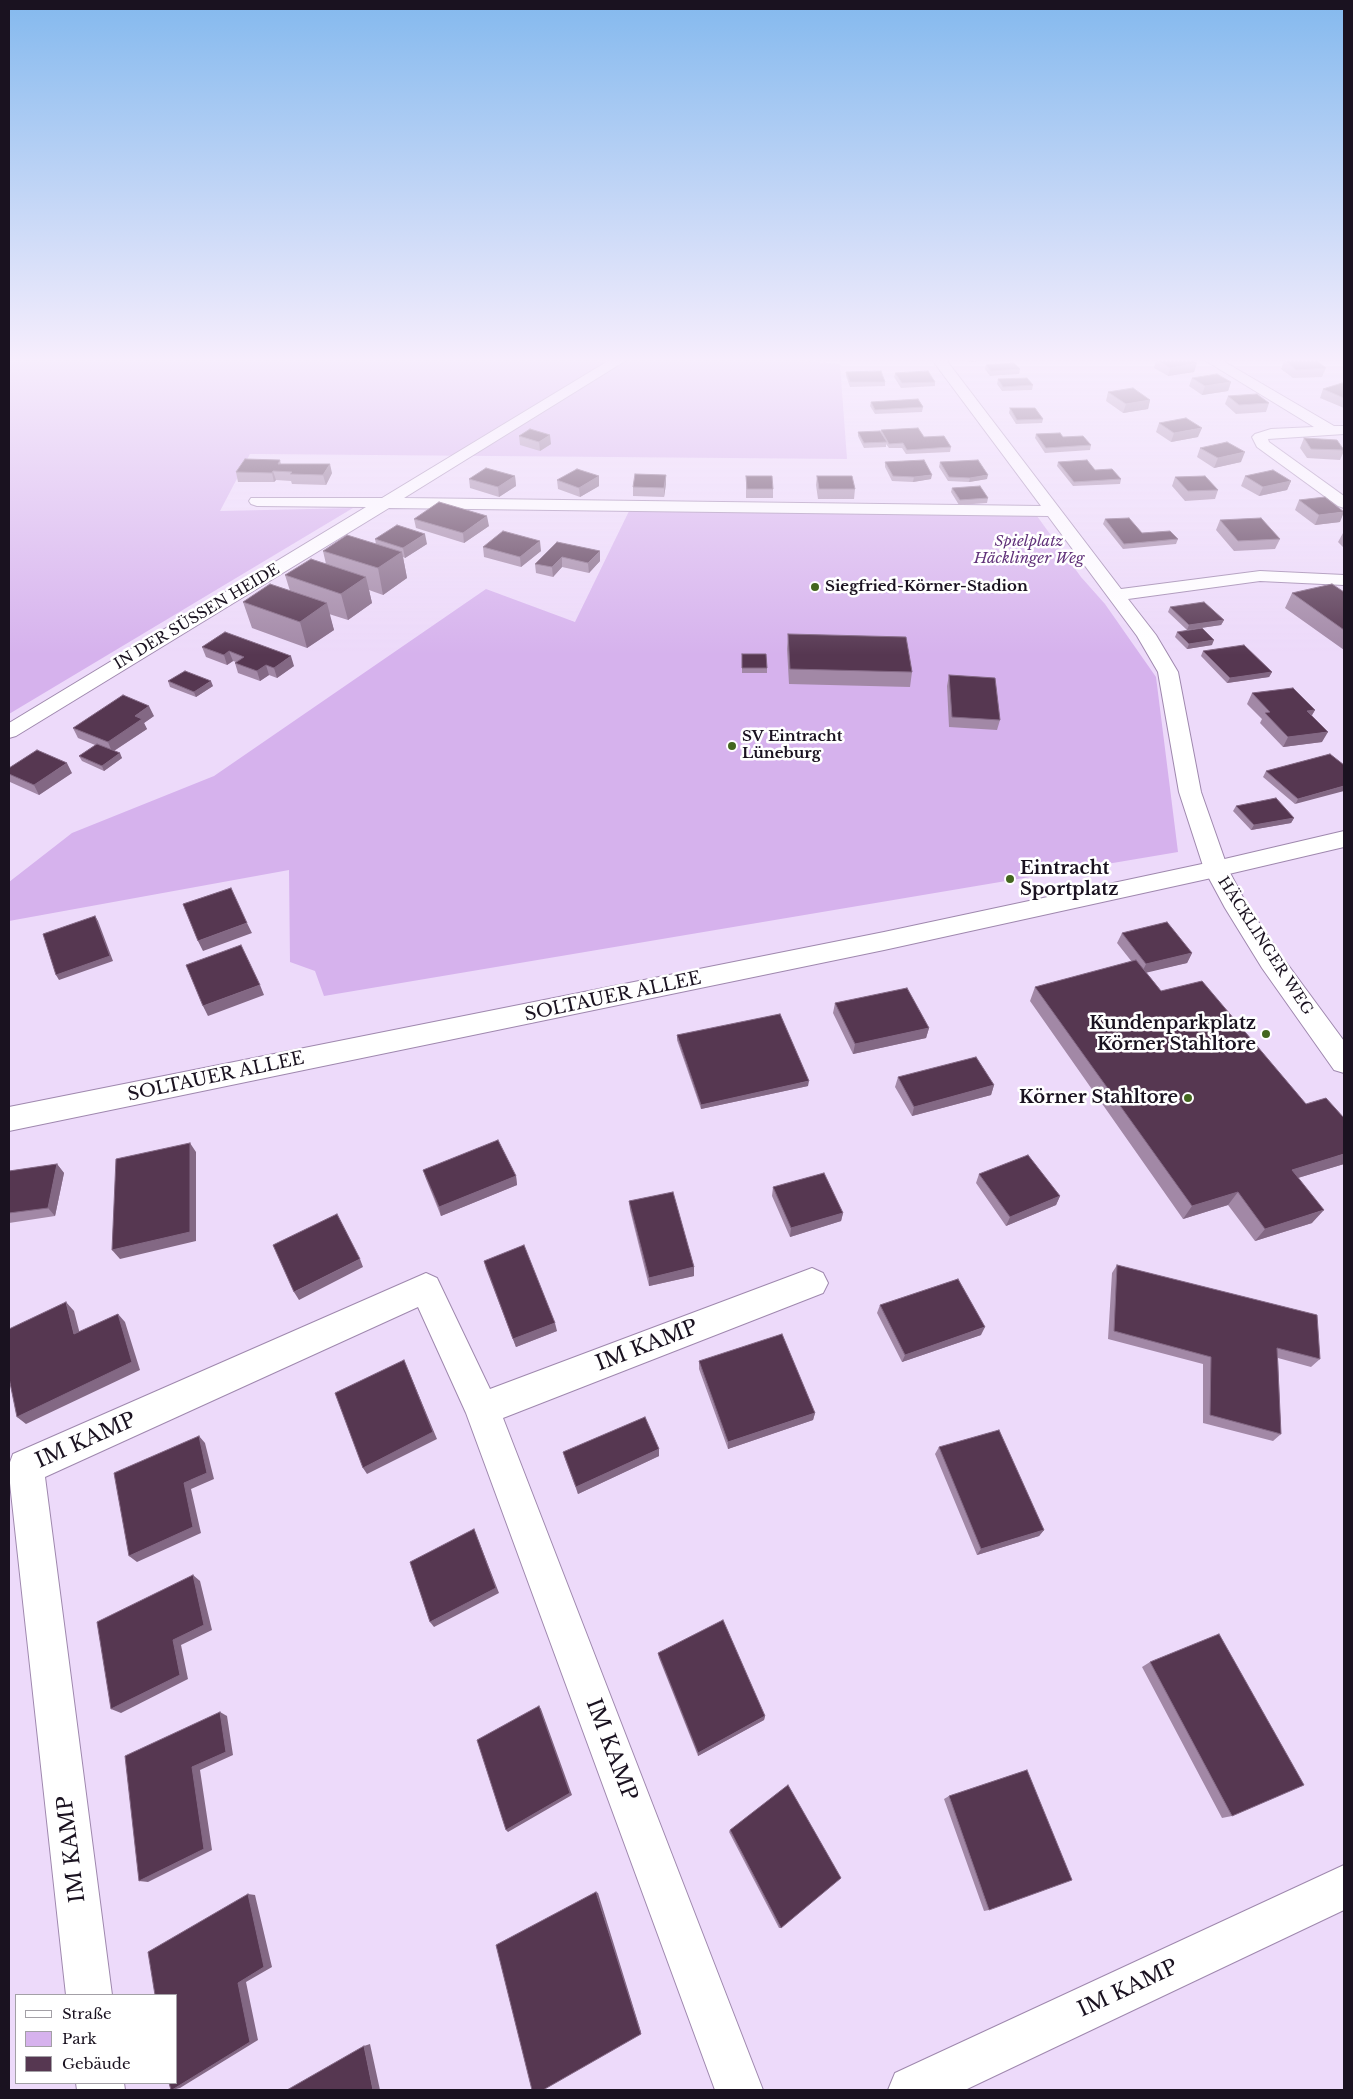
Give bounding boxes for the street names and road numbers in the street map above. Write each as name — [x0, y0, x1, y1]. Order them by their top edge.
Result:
street label: IN DER SÜSSEN HEIDE — [111, 560, 283, 674]
street label: HÄCKLINGER WEG — [1214, 874, 1316, 1018]
street label: SOLTAUER ALLEE — [523, 968, 703, 1026]
street label: SOLTAUER ALLEE — [126, 1048, 306, 1106]
street label: IM KAMP — [592, 1315, 702, 1377]
street label: IM KAMP — [32, 1408, 140, 1474]
street label: IM KAMP — [580, 1695, 642, 1805]
street label: IM KAMP — [53, 1794, 91, 1904]
street label: IM KAMP — [1074, 1955, 1182, 2023]

